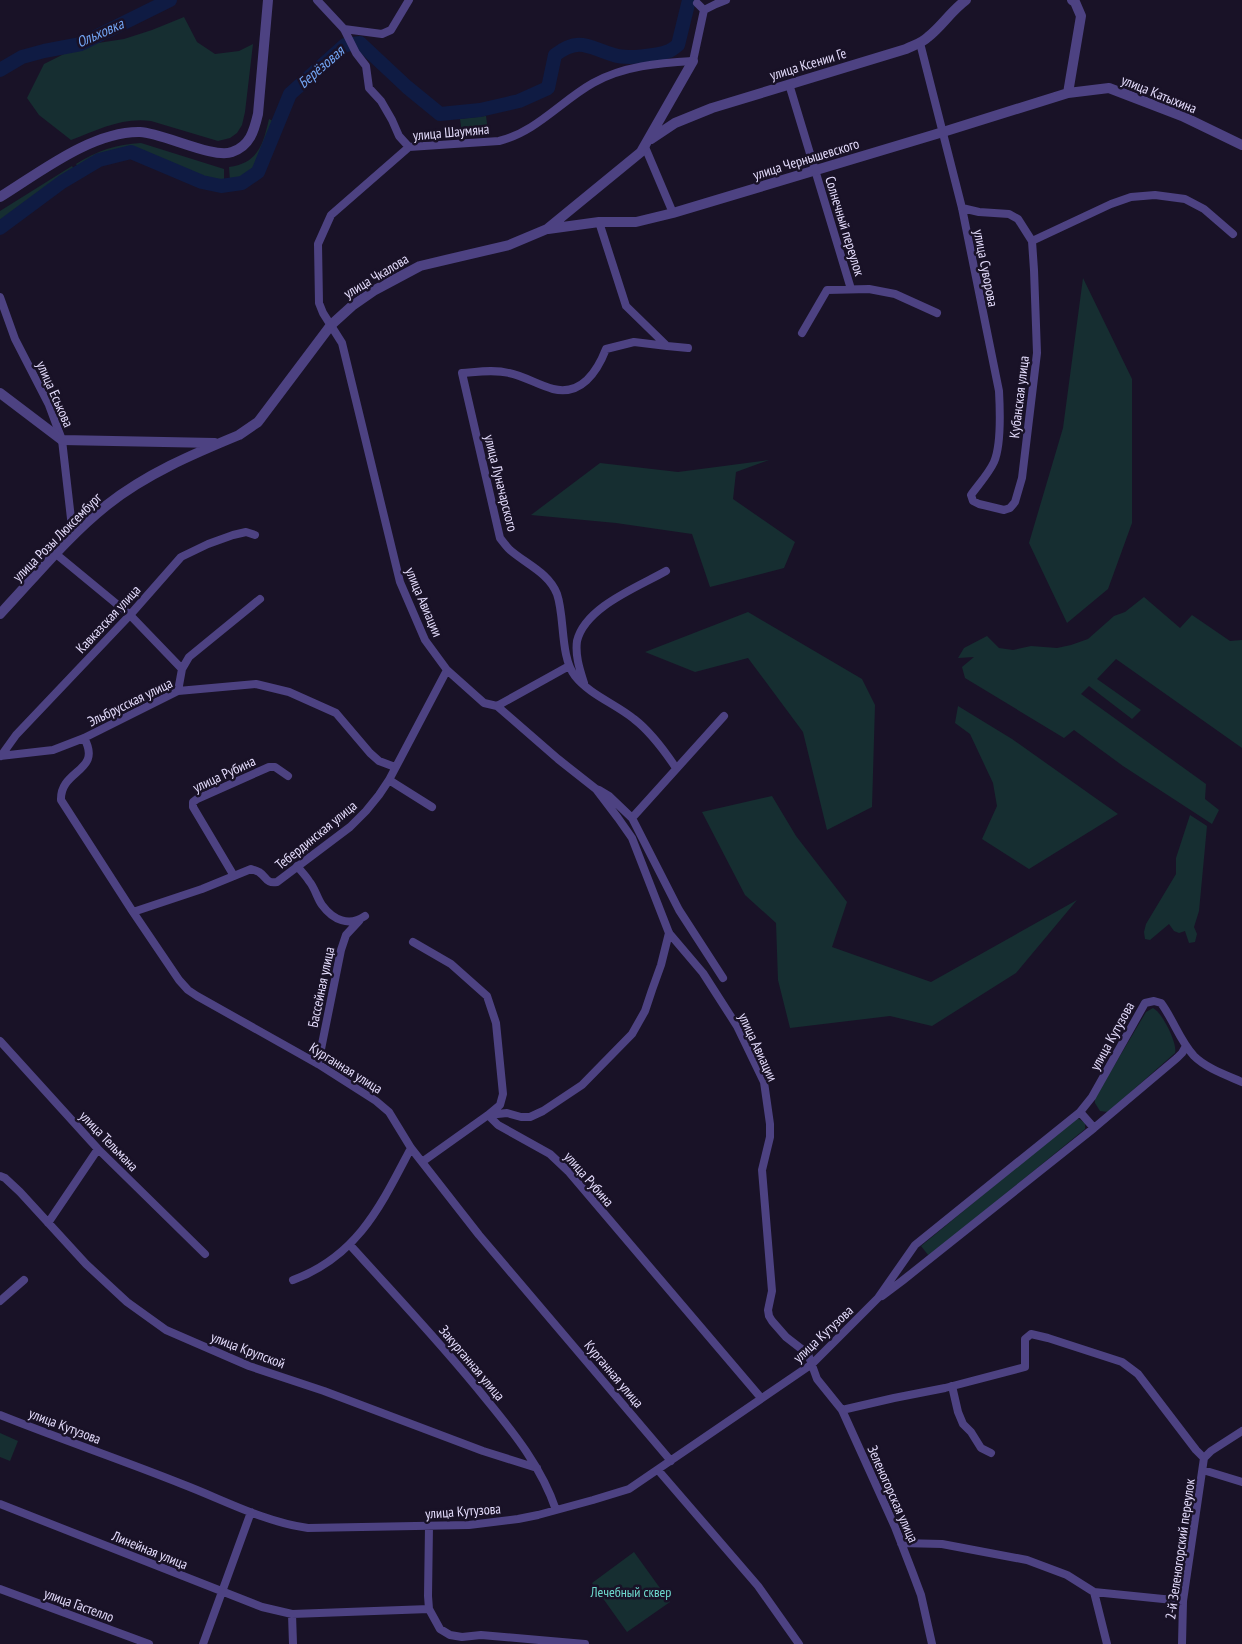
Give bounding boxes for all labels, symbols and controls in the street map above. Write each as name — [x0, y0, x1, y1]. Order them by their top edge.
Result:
water label: Ольховка — [73, 13, 127, 51]
water label: Берёзовая — [294, 41, 349, 92]
street label: улица Ксении Ге — [767, 44, 849, 84]
street label: улица Катыхина — [1119, 71, 1199, 117]
street label: улица Шаумяна — [412, 120, 490, 144]
street label: улица Чернышевского — [751, 134, 861, 184]
street label: Солнечный переулок — [821, 174, 869, 279]
street label: улица Суворова — [970, 228, 1002, 308]
street label: улица Чкалова — [340, 250, 412, 302]
street label: Кубанская улица — [1005, 355, 1033, 439]
street label: улица Еськова — [32, 358, 78, 430]
street label: улица Луначарского — [480, 433, 522, 533]
street label: улица Розы Люксембург — [9, 488, 106, 585]
street label: улица Авиации — [401, 565, 447, 639]
street label: Кавказская улица — [72, 581, 144, 657]
street label: Эльбрусская улица — [85, 674, 175, 730]
street label: улица Рубина — [190, 752, 258, 796]
street label: Тебердинская улица — [272, 797, 360, 873]
street label: Бассейная улица — [304, 945, 338, 1029]
street label: улица Кутузова — [1086, 998, 1138, 1074]
street label: улица Авиации — [734, 1010, 782, 1084]
street label: Курганная улица — [306, 1038, 386, 1098]
street label: улица Тельмана — [76, 1107, 142, 1175]
street label: улица Рубина — [560, 1148, 618, 1210]
street label: улица Кутузова — [789, 1302, 857, 1366]
street label: Закурганная улица — [435, 1322, 509, 1404]
street label: улица Крупской — [208, 1328, 288, 1372]
street label: Курганная улица — [581, 1337, 647, 1411]
street label: улица Кутузова — [26, 1404, 104, 1448]
street label: Зеленогорская улица — [864, 1443, 922, 1545]
street label: 2-й Зеленогорский переулок — [1161, 1477, 1199, 1621]
street label: улица Кутузова — [425, 1499, 501, 1523]
street label: Линейная улица — [109, 1526, 190, 1573]
park label: Лечебный сквер — [590, 1583, 671, 1601]
street label: улица Гастелло — [42, 1584, 116, 1626]

